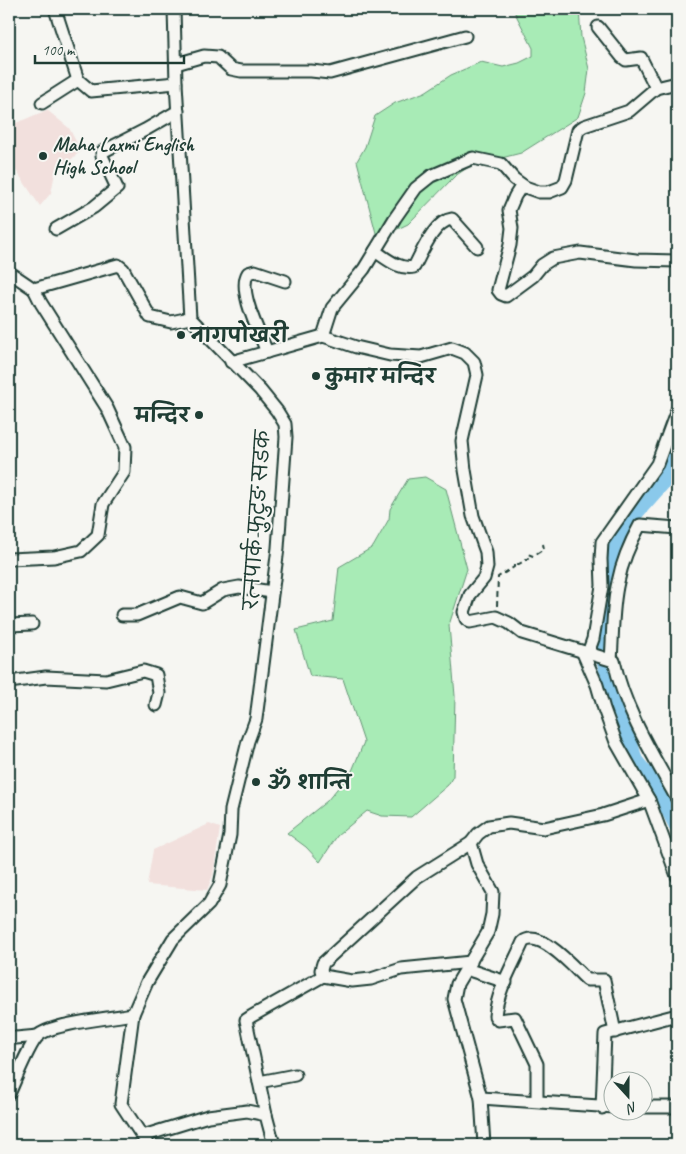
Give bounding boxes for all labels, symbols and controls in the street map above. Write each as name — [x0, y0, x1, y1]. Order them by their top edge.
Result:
scale bar — [35, 32, 184, 64]
text: 100 m — [42, 41, 76, 60]
place label: Maha Laxmi English High School — [53, 132, 195, 180]
marker: Maha Laxmi English High School — [37, 150, 49, 162]
place label: नागपोखरी — [189, 319, 290, 348]
marker: नागपोखरी — [175, 329, 187, 341]
place label: कुमार मन्दिर — [324, 361, 438, 390]
marker: कुमार मन्दिर — [310, 370, 322, 382]
place label: मन्दिर — [133, 400, 191, 428]
marker: मन्दिर — [193, 409, 205, 421]
street label: रत्नपार्क-फुटुङ सडक — [234, 427, 278, 612]
place label: ॐ शान्ति — [266, 767, 352, 795]
marker: ॐ शान्ति — [250, 776, 262, 788]
north arrow — [604, 1072, 654, 1122]
text: N — [623, 1098, 640, 1118]

